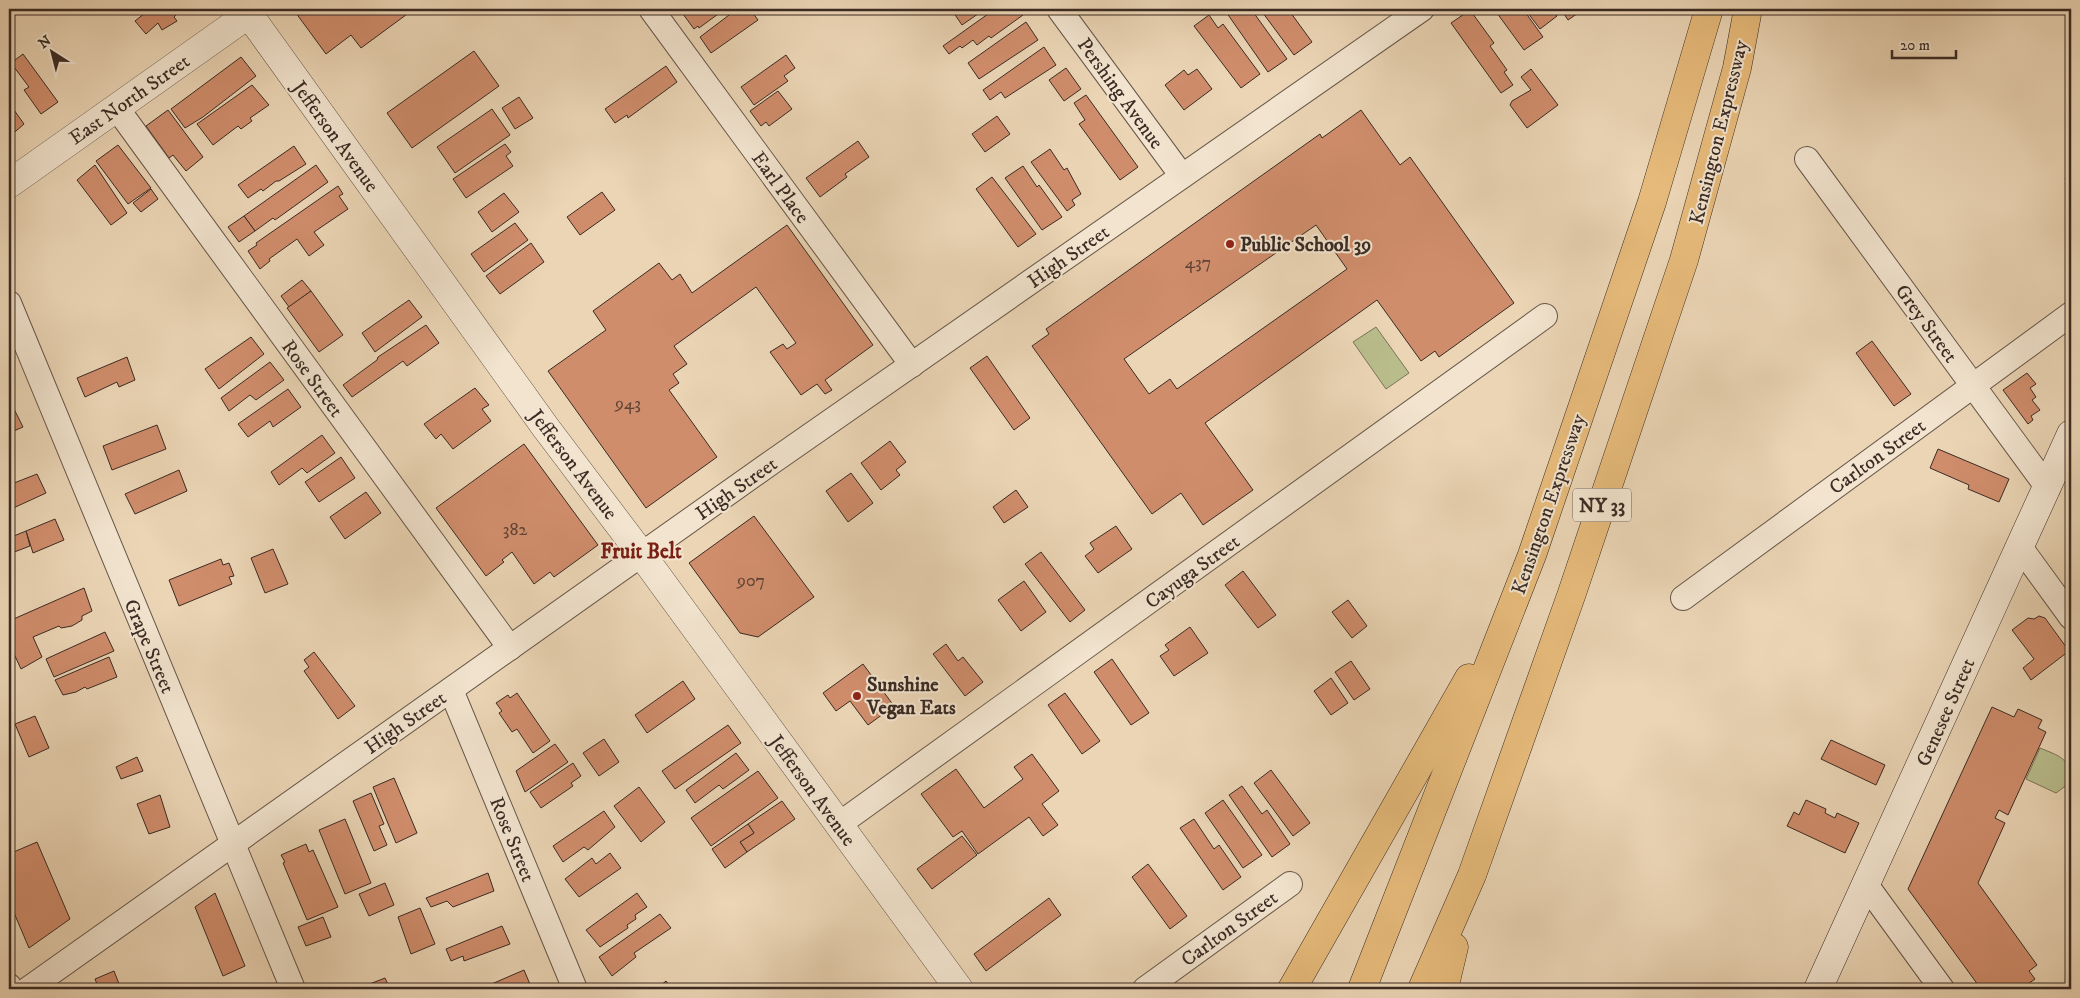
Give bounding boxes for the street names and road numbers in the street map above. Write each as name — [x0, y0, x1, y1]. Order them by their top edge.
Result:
street label: Pershing Avenue — [1071, 33, 1169, 154]
street label: Kensington Expressway — [1684, 37, 1755, 227]
street label: East North Street — [65, 49, 195, 151]
street label: Jefferson Avenue — [285, 75, 384, 197]
street label: Earl Place — [745, 147, 814, 229]
street label: High Street — [1023, 220, 1114, 294]
street label: Grey Street — [1889, 280, 1963, 368]
street label: Rose Street — [275, 335, 348, 422]
street label: Jefferson Avenue — [522, 403, 622, 525]
street label: Kensington Expressway — [1507, 411, 1592, 598]
street label: Carlton Street — [1825, 414, 1931, 501]
street label: High Street — [691, 452, 782, 526]
road number: NY 33 — [1573, 488, 1631, 522]
street label: Cayuga Street — [1141, 530, 1245, 615]
street label: Grape Street — [118, 596, 180, 697]
street label: Genesee Street — [1911, 655, 1981, 771]
street label: High Street — [360, 686, 451, 760]
street label: Jefferson Avenue — [762, 729, 861, 851]
street label: Rose Street — [483, 793, 540, 886]
street label: Carlton Street — [1177, 886, 1283, 973]

